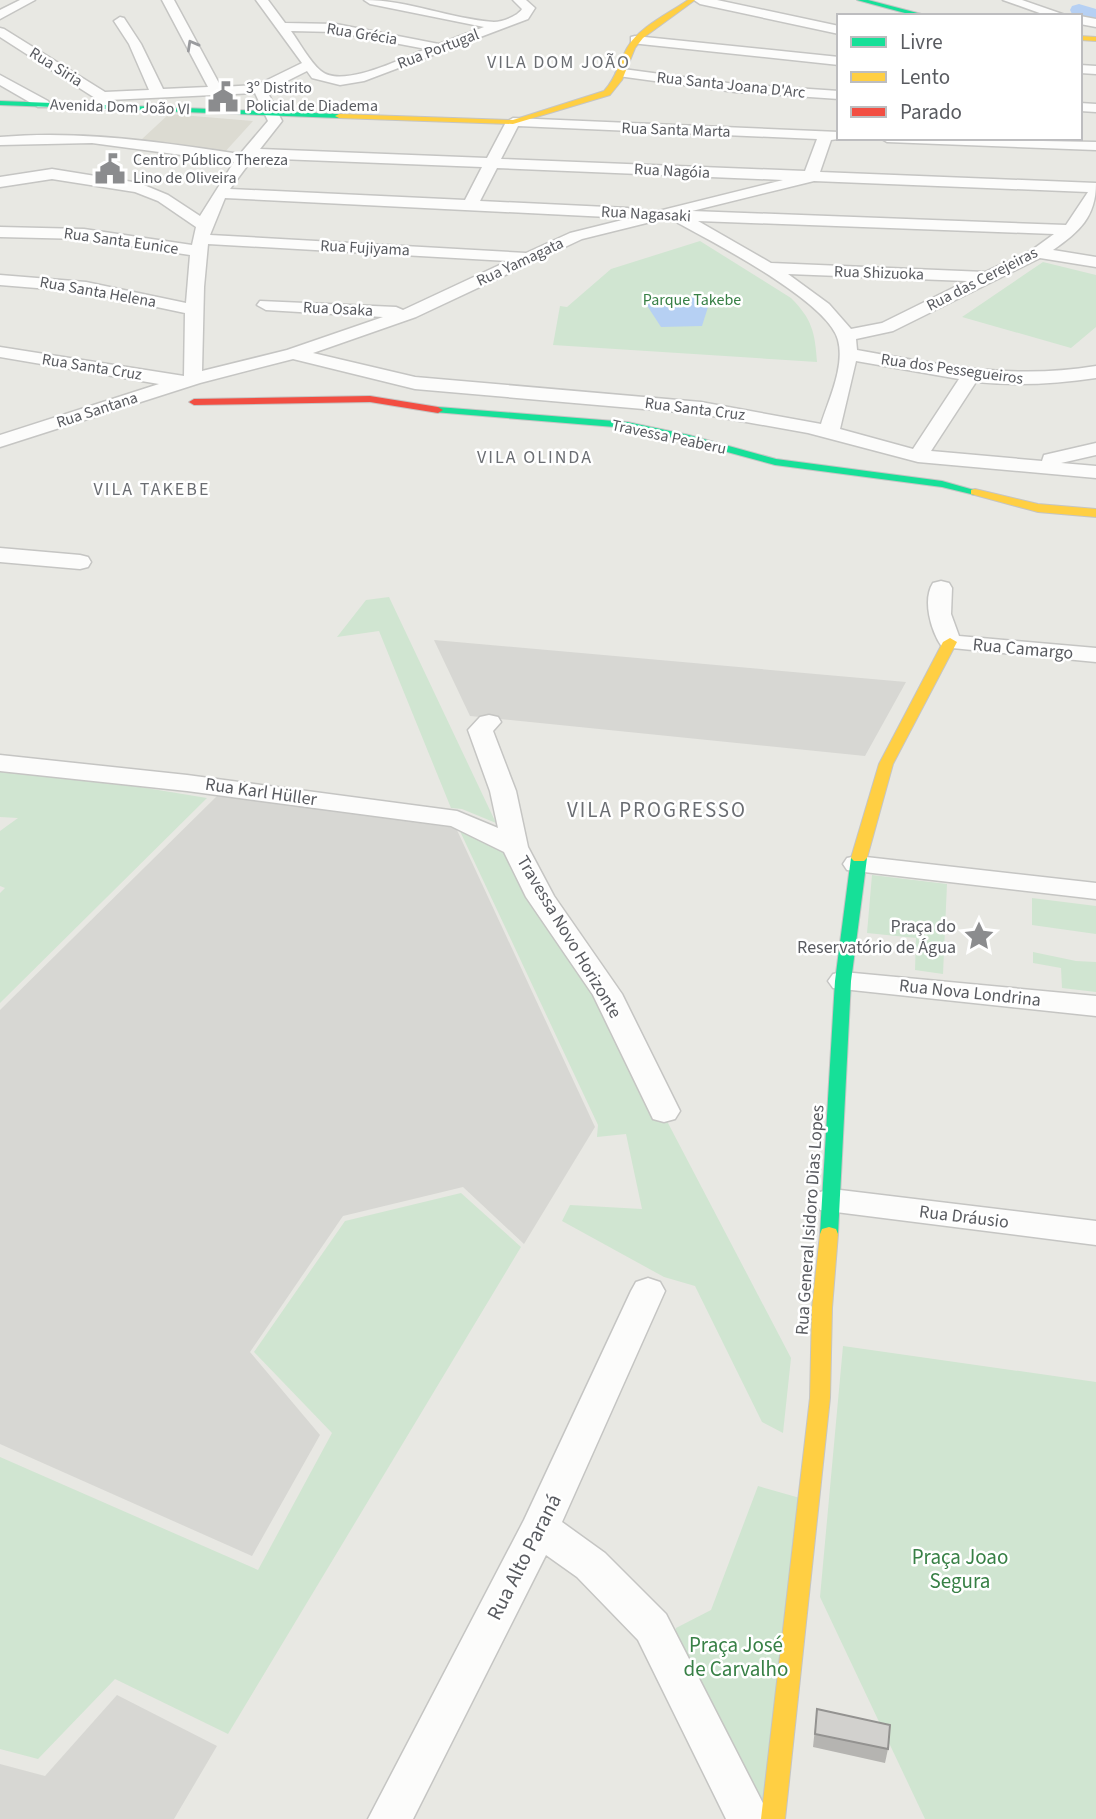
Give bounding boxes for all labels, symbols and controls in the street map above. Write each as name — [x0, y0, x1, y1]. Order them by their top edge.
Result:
legend — [837, 14, 1082, 140]
street label: Rua Grécia — [325, 18, 399, 50]
street label: Rua Portugal — [394, 23, 482, 75]
text: Livre — [900, 27, 943, 57]
one-way arrow — [187, 39, 200, 52]
street label: Rua Siria — [25, 42, 87, 92]
district label: VILA DOM JOÃO — [487, 50, 631, 75]
text: Lento — [900, 62, 950, 92]
street label: Rua Santa Joana D'Arc — [656, 66, 806, 104]
place label: 3º Distrito Policial de Diadema — [246, 77, 378, 117]
public building icon: 3º Distrito Policial de Diadema — [206, 80, 240, 114]
street label: Avenida Dom João VI — [50, 94, 190, 120]
text: Parado — [900, 97, 962, 127]
street label: Rua Santa Marta — [621, 117, 731, 143]
place label: Centro Público Thereza Lino de Oliveira — [133, 149, 288, 189]
public building icon: Centro Público Thereza Lino de Oliveira — [93, 152, 127, 186]
street label: Rua Nagóia — [633, 158, 711, 184]
street label: Rua Nagasaki — [600, 201, 692, 227]
street label: Rua Santa Eunice — [62, 222, 180, 260]
street label: Rua Yamagata — [473, 232, 567, 292]
street label: Rua Fujiyama — [320, 235, 410, 261]
street label: Rua das Cerejeiras — [923, 241, 1042, 317]
street label: Rua Shizuoka — [834, 260, 924, 286]
street label: Rua Santa Helena — [38, 271, 158, 313]
park label: Parque Takebe — [643, 289, 741, 311]
street label: Rua Osaka — [302, 296, 374, 322]
street label: Rua Santa Cruz — [40, 348, 144, 386]
street label: Rua dos Pessegueiros — [879, 348, 1025, 390]
street label: Rua Santana — [53, 386, 141, 434]
street label: Rua Santa Cruz — [644, 392, 747, 426]
street label: Travessa Peaberu — [610, 414, 728, 460]
district label: VILA OLINDA — [477, 445, 593, 470]
district label: VILA TAKEBE — [94, 477, 210, 502]
street label: Rua Camargo — [972, 632, 1074, 666]
street label: Rua Karl Hüller — [204, 772, 319, 812]
district label: VILA PROGRESSO — [567, 795, 747, 825]
street label: Travessa Novo Horizonte — [510, 851, 628, 1023]
place label: Praça do Reservatório de Água — [797, 914, 956, 960]
place icon: Praça do Reservatório de Água — [962, 919, 996, 953]
street label: Rua Nova Londrina — [898, 973, 1042, 1013]
street label: Rua General Isidoro Dias Lopes — [789, 1104, 831, 1336]
street label: Rua Dráusio — [918, 1199, 1010, 1235]
street label: Rua Alto Paraná — [479, 1489, 569, 1625]
park label: Praça Joao Segura — [912, 1542, 1008, 1596]
park label: Praça José de Carvalho — [684, 1630, 788, 1684]

